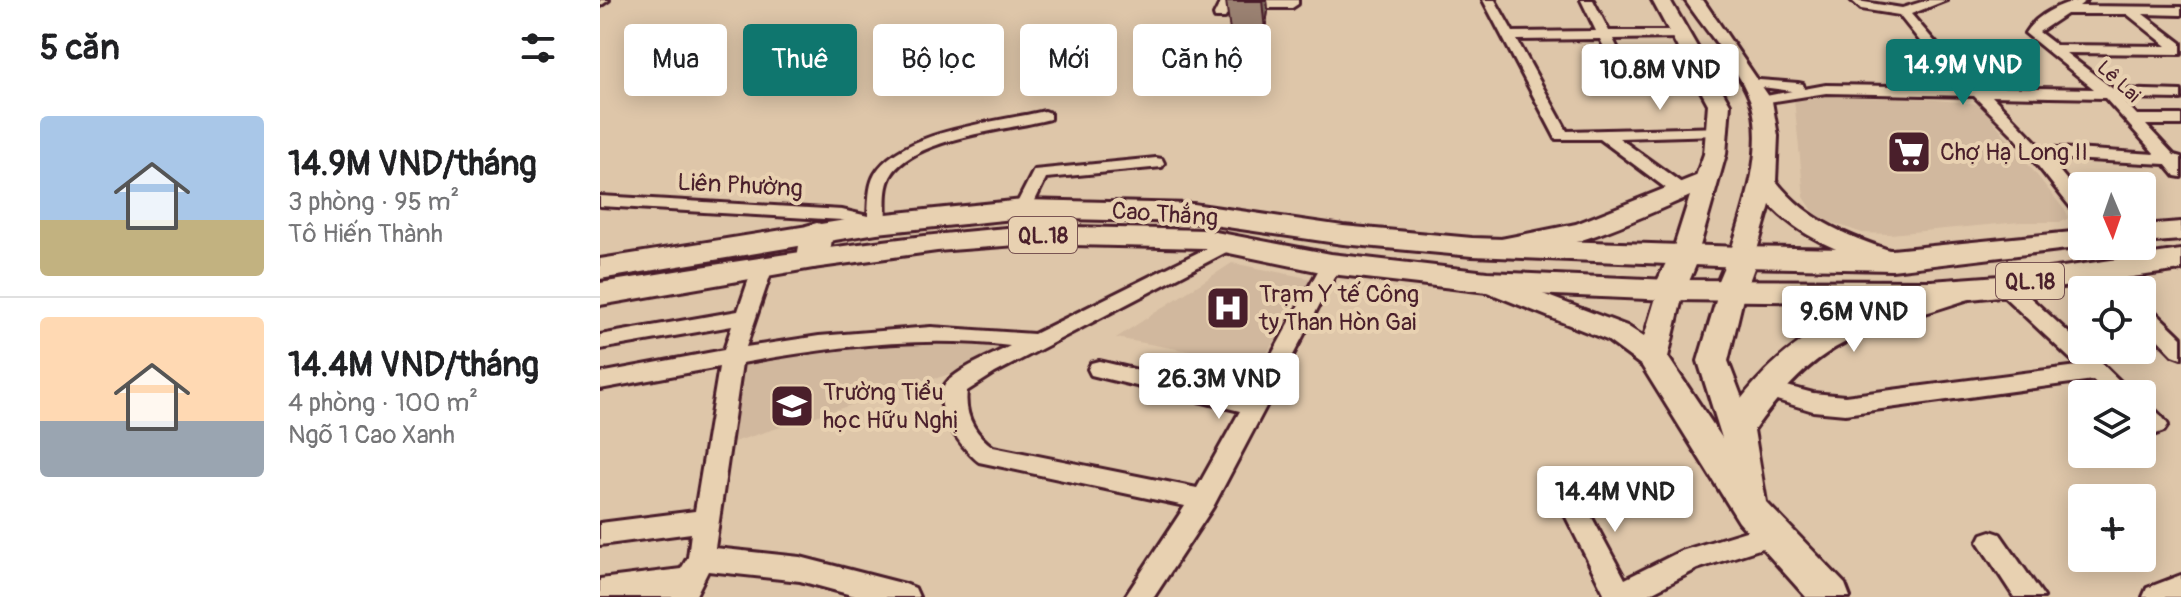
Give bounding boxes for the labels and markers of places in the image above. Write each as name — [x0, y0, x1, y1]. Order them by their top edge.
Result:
pin: 14.9M VND — [1871, 39, 2055, 107]
pin: 10.8M VND — [1568, 44, 1752, 112]
supermarket icon: Chợ Hạ Long II — [1885, 128, 1933, 176]
place label: Chợ Hạ Long II — [1940, 138, 2088, 167]
place label: Trạm Y tế Công ty Than Hòn Gai — [1258, 280, 1419, 337]
hospital icon: Trạm Y tế Công ty Than Hòn Gai — [1204, 284, 1252, 332]
pin: 9.6M VND — [1771, 286, 1937, 354]
pin: 26.3M VND — [1127, 353, 1311, 421]
place label: Trường Tiểu học Hữu Nghị — [823, 378, 959, 435]
school or university icon: Trường Tiểu học Hữu Nghị — [768, 382, 816, 430]
pin: 14.4M VND — [1523, 466, 1707, 534]

